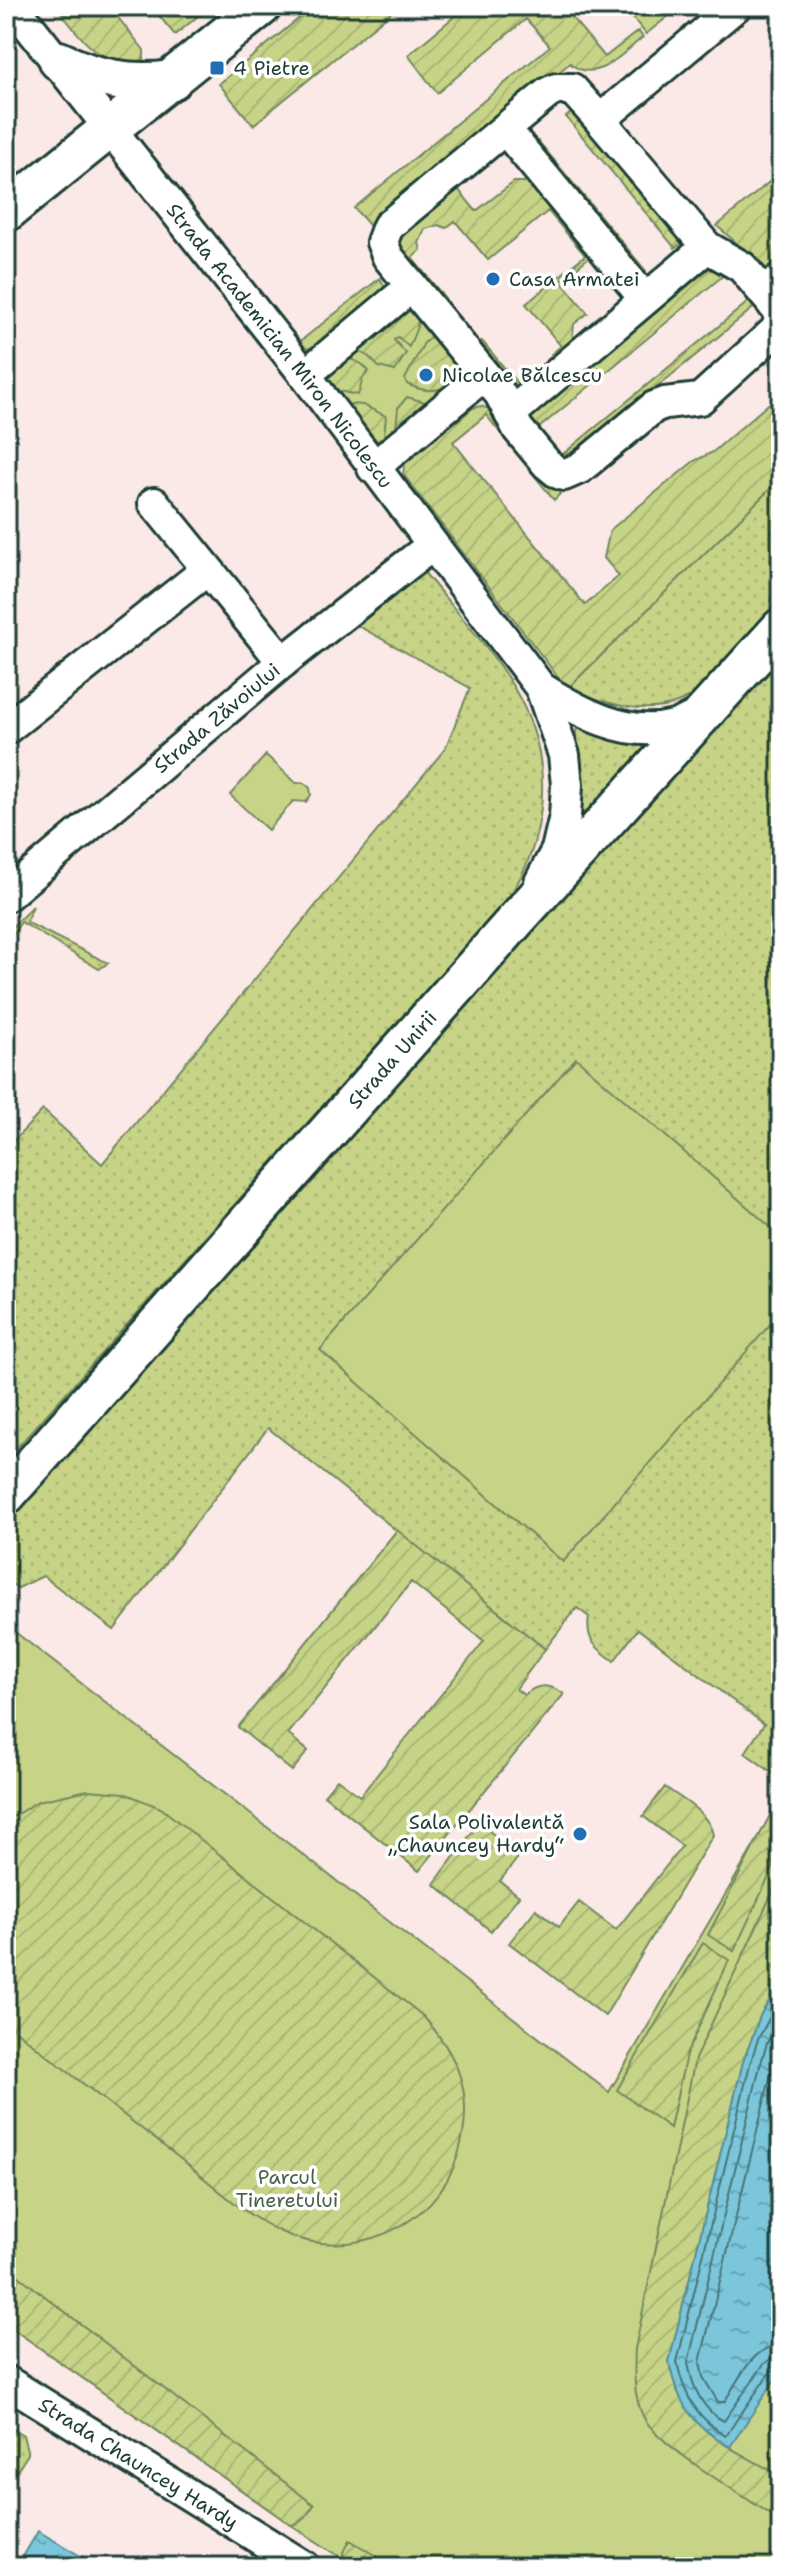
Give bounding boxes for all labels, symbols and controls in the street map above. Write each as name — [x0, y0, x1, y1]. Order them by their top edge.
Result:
place label: 4 Pietre — [233, 55, 310, 81]
marker: 4 Pietre — [208, 59, 226, 77]
street label: Strada Academician Miron Nicolescu — [161, 198, 399, 494]
place label: Casa Armatei — [509, 266, 640, 292]
marker: Casa Armatei — [484, 270, 502, 288]
place label: Nicolae Bălcescu — [442, 362, 602, 388]
marker: Nicolae Bălcescu — [417, 366, 435, 384]
street label: Strada Zăvoiului — [148, 657, 285, 779]
street label: Strada Unirii — [342, 1005, 443, 1114]
place label: Sala Polivalentă „Chauncey Hardy“ — [387, 1809, 565, 1858]
marker: Sala Polivalentă „Chauncey Hardy“ — [571, 1825, 589, 1843]
park label: Parcul Tineretului — [236, 2164, 338, 2213]
street label: Strada Chauncey Hardy — [34, 2392, 243, 2535]

